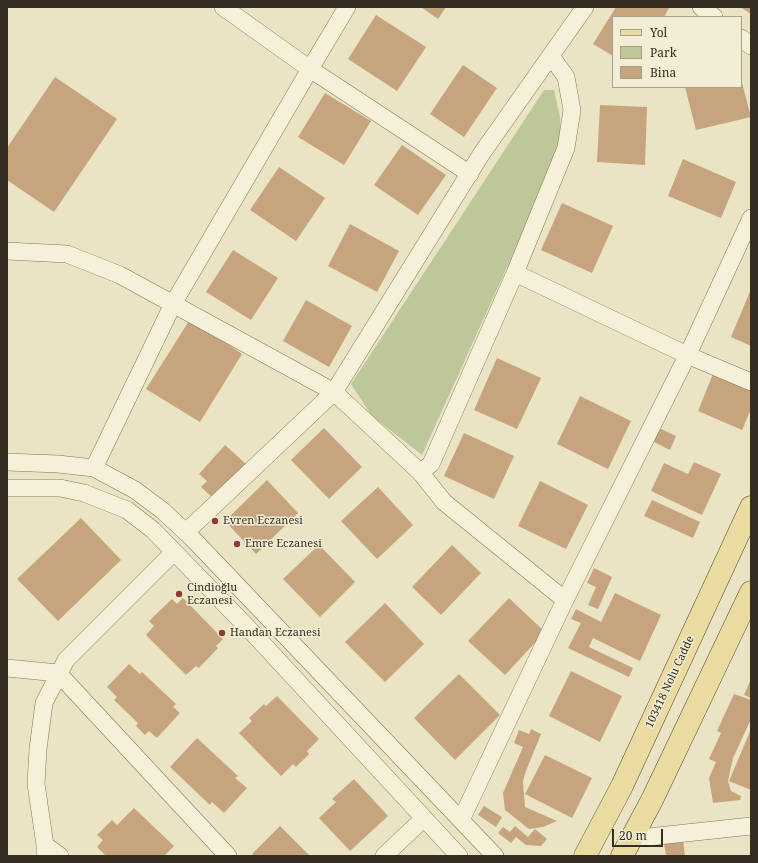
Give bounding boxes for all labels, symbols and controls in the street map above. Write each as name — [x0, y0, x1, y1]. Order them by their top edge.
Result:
legend — [612, 16, 742, 88]
text: Yol — [650, 24, 667, 41]
text: Park — [650, 44, 677, 61]
text: Bina — [650, 64, 676, 81]
place label: Evren Eczanesi — [223, 514, 303, 528]
marker: Evren Eczanesi — [210, 516, 220, 526]
place label: Emre Eczanesi — [245, 537, 322, 551]
marker: Emre Eczanesi — [232, 539, 242, 549]
place label: Cindioğlu Eczanesi — [187, 581, 237, 607]
marker: Cindioğlu Eczanesi — [174, 589, 184, 599]
place label: Handan Eczanesi — [230, 626, 320, 640]
marker: Handan Eczanesi — [217, 628, 227, 638]
street label: 103418 Nolu Cadde — [643, 634, 697, 730]
scale bar — [614, 821, 665, 847]
text: 20 m — [619, 827, 647, 844]

